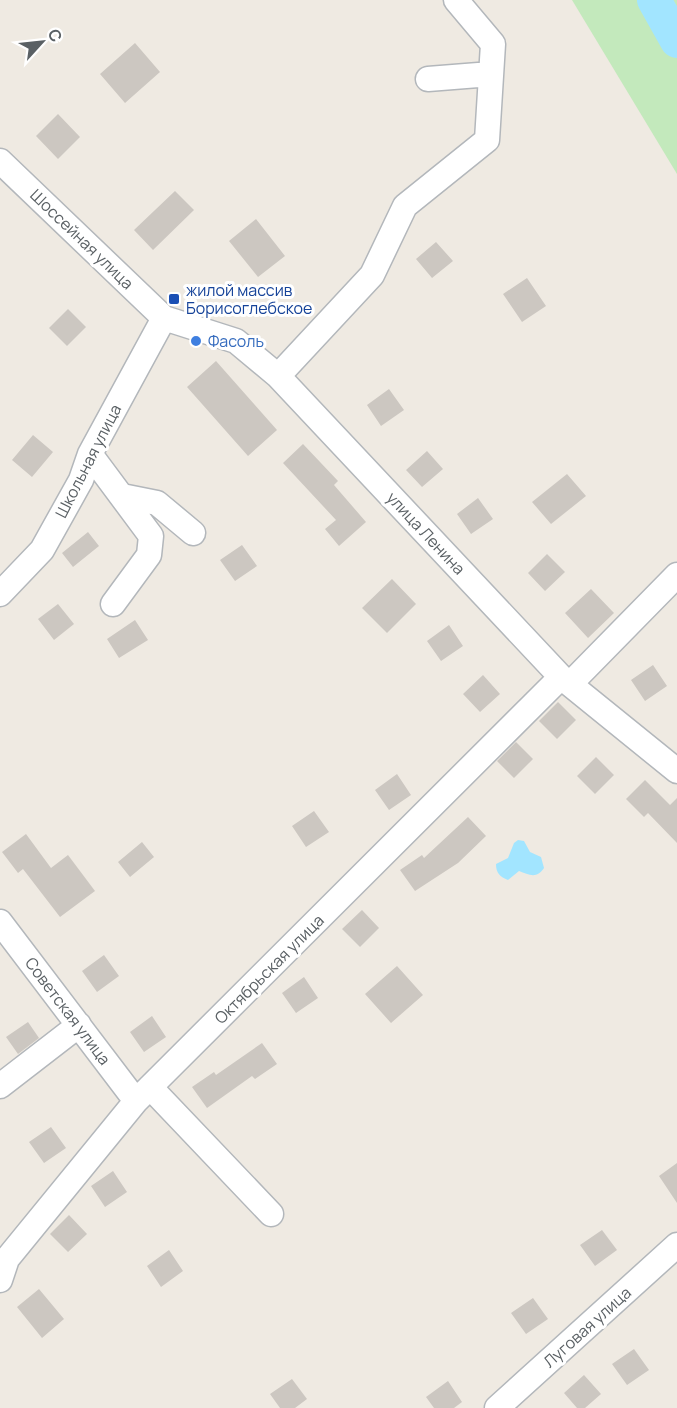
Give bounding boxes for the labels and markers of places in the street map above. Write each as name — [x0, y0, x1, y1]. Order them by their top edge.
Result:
place label: жилой массив Борисоглебское — [186, 279, 312, 319]
marker: жилой массив Борисоглебское — [167, 292, 181, 306]
place label: Фасоль — [208, 330, 264, 352]
marker: Фасоль — [189, 334, 203, 348]

